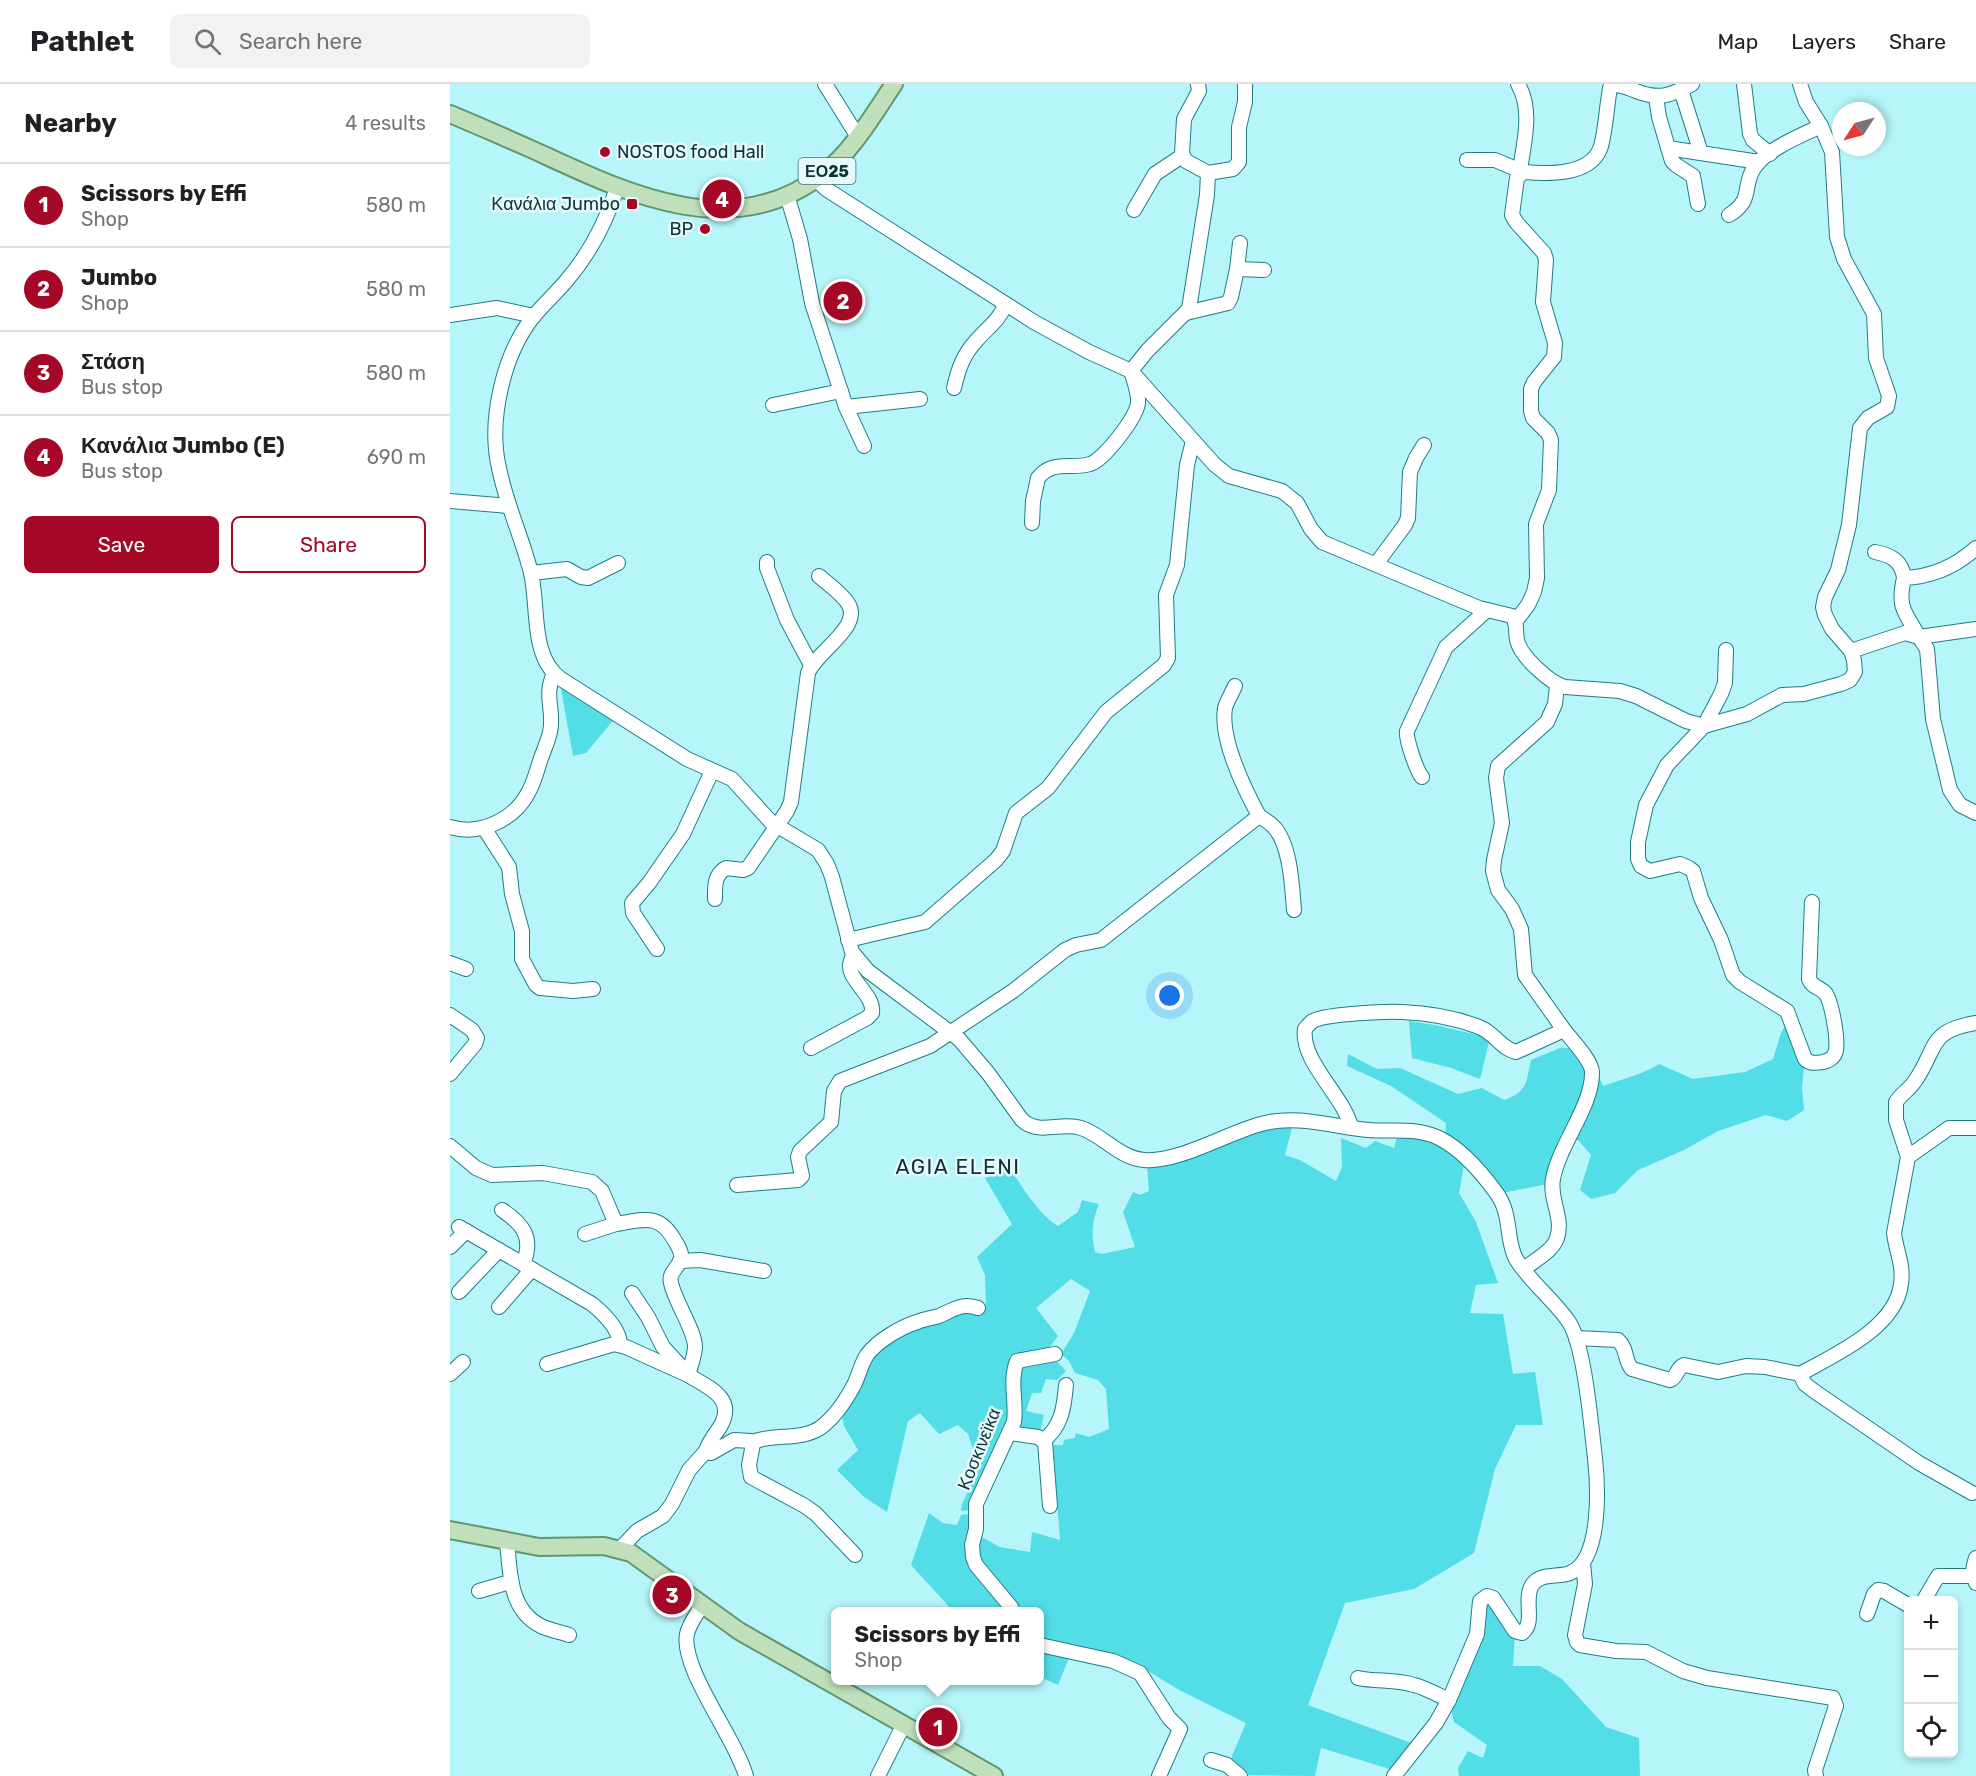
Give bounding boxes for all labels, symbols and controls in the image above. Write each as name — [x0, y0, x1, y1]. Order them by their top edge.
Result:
search box — [170, 14, 590, 68]
text: Pathlet — [30, 25, 134, 58]
icon: search — [191, 25, 224, 58]
text: Search here — [239, 28, 362, 55]
text: Map — [1717, 29, 1758, 54]
text: Layers — [1791, 29, 1856, 54]
text: Share — [1889, 29, 1946, 54]
north arrow — [1832, 102, 1886, 156]
text: Nearby — [24, 108, 117, 139]
text: 4 results — [345, 111, 426, 135]
place label: NOSTOS food Hall — [617, 141, 764, 163]
marker: NOSTOS food Hall — [598, 145, 612, 159]
road number: ΕΟ25 — [798, 158, 856, 184]
pin: 4 — [702, 176, 742, 222]
text: Scissors by Effi — [81, 180, 247, 207]
text: 1 — [39, 193, 48, 217]
text: 580 m — [366, 193, 426, 217]
place label: Κανάλια Jumbo — [491, 193, 620, 215]
marker: Κανάλια Jumbo — [625, 197, 639, 211]
text: Shop — [81, 207, 129, 231]
place label: BP — [669, 218, 693, 240]
marker: BP — [698, 222, 712, 236]
text: Jumbo — [81, 264, 157, 291]
text: 2 — [37, 277, 50, 301]
text: 580 m — [366, 277, 426, 301]
pin: 2 — [824, 278, 862, 324]
text: Shop — [81, 291, 129, 315]
text: Στάση — [81, 348, 145, 375]
text: 3 — [37, 361, 50, 385]
text: 580 m — [366, 361, 426, 385]
text: Bus stop — [81, 375, 163, 399]
text: Κανάλια Jumbo (E) — [81, 432, 285, 459]
text: 4 — [37, 445, 50, 469]
text: 690 m — [367, 445, 426, 469]
text: Bus stop — [81, 459, 163, 483]
button: Save — [24, 516, 219, 573]
button: Share — [231, 516, 426, 573]
your location — [1155, 981, 1184, 1010]
district label: AGIA ELENI — [895, 1154, 1021, 1179]
street label: Κοσκινεϊκα — [953, 1405, 1005, 1493]
pin: 3 — [652, 1572, 692, 1618]
map controls — [1904, 1596, 1958, 1758]
button: + — [1904, 1596, 1958, 1650]
popup — [831, 1607, 1044, 1685]
text: Scissors by Effi — [855, 1621, 1021, 1648]
text: Shop — [855, 1648, 903, 1672]
button: − — [1904, 1650, 1958, 1704]
pin: 1 — [918, 1704, 958, 1750]
button: locate — [1904, 1704, 1958, 1758]

